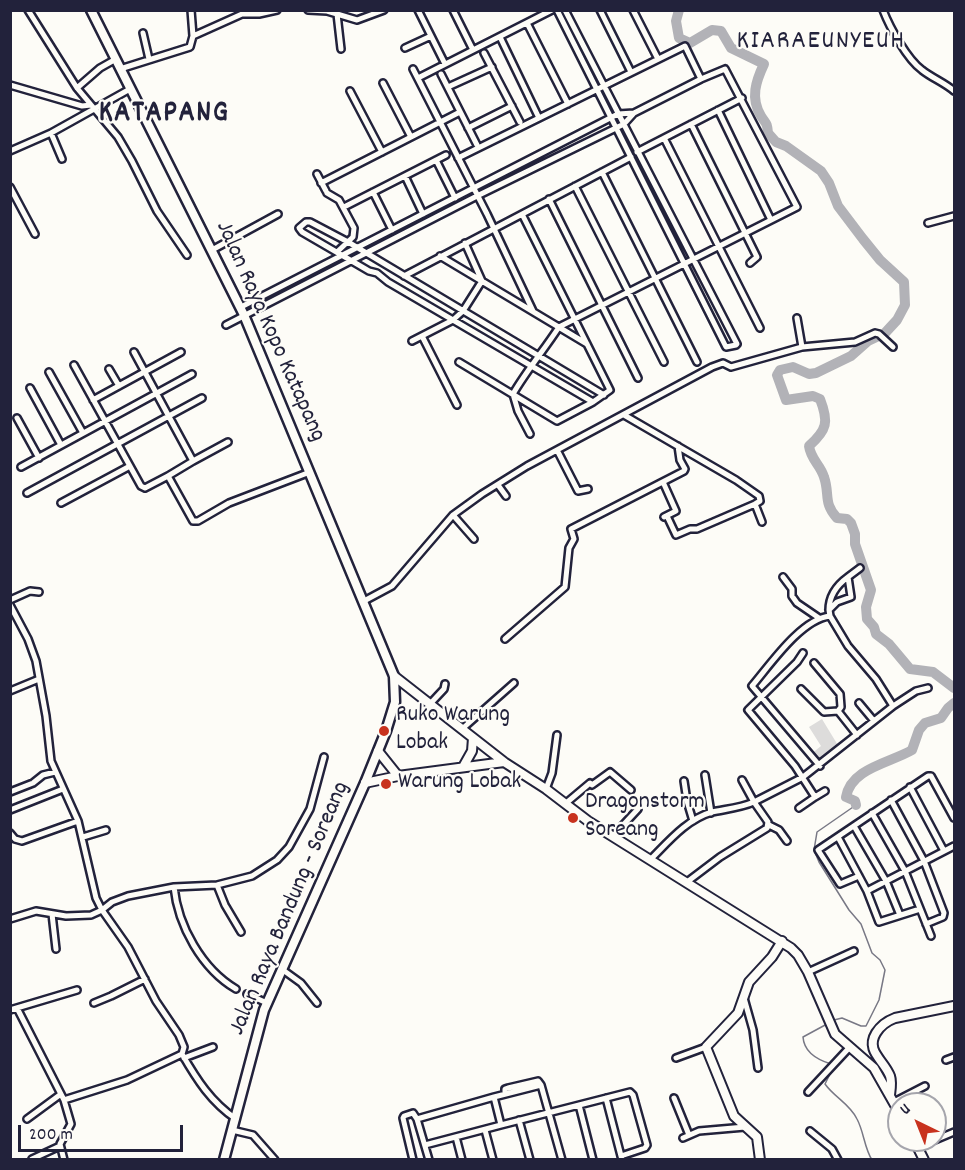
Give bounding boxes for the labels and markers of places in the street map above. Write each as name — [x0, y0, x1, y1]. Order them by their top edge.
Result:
place label: Ruko Warung Lobak — [396, 703, 510, 759]
marker: Ruko Warung Lobak — [377, 724, 391, 738]
place label: Warung Lobak — [398, 770, 521, 798]
marker: Warung Lobak — [379, 777, 393, 791]
place label: Dragonstorm Soreang — [585, 790, 705, 846]
marker: Dragonstorm Soreang — [566, 811, 580, 825]

